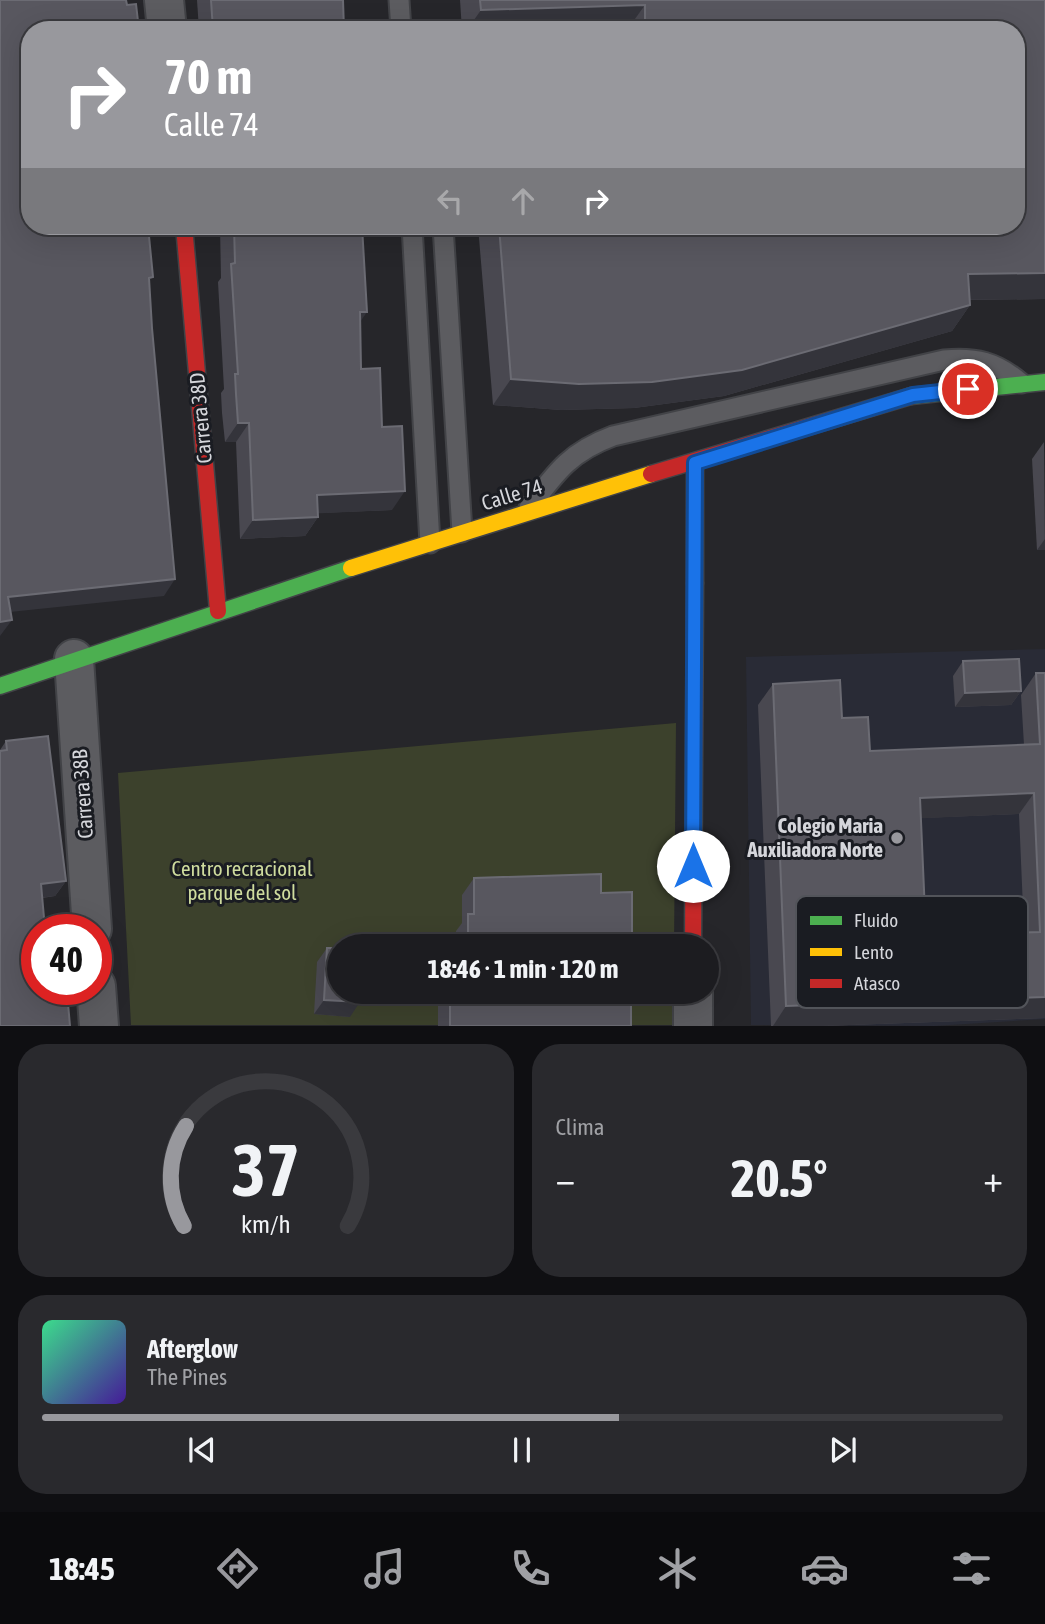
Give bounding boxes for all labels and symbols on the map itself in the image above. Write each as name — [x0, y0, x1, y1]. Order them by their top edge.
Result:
pin — [938, 359, 998, 419]
street label: Carrera 38D — [184, 372, 216, 464]
street label: Calle 74 — [478, 473, 545, 515]
street label: Carrera 38B — [67, 749, 97, 839]
place label: Colegio Maria Auxiliadora Norte — [746, 813, 883, 861]
position arrow — [656, 829, 730, 903]
marker: Colegio Maria Auxiliadora Norte — [889, 830, 905, 846]
park label: Centro recracional parque del sol — [171, 856, 313, 904]
legend — [796, 896, 1028, 1008]
text: Fluido — [854, 909, 898, 931]
speed limit sign: 40 — [21, 914, 112, 1005]
text: Lento — [854, 941, 893, 963]
text: Atasco — [854, 972, 900, 994]

